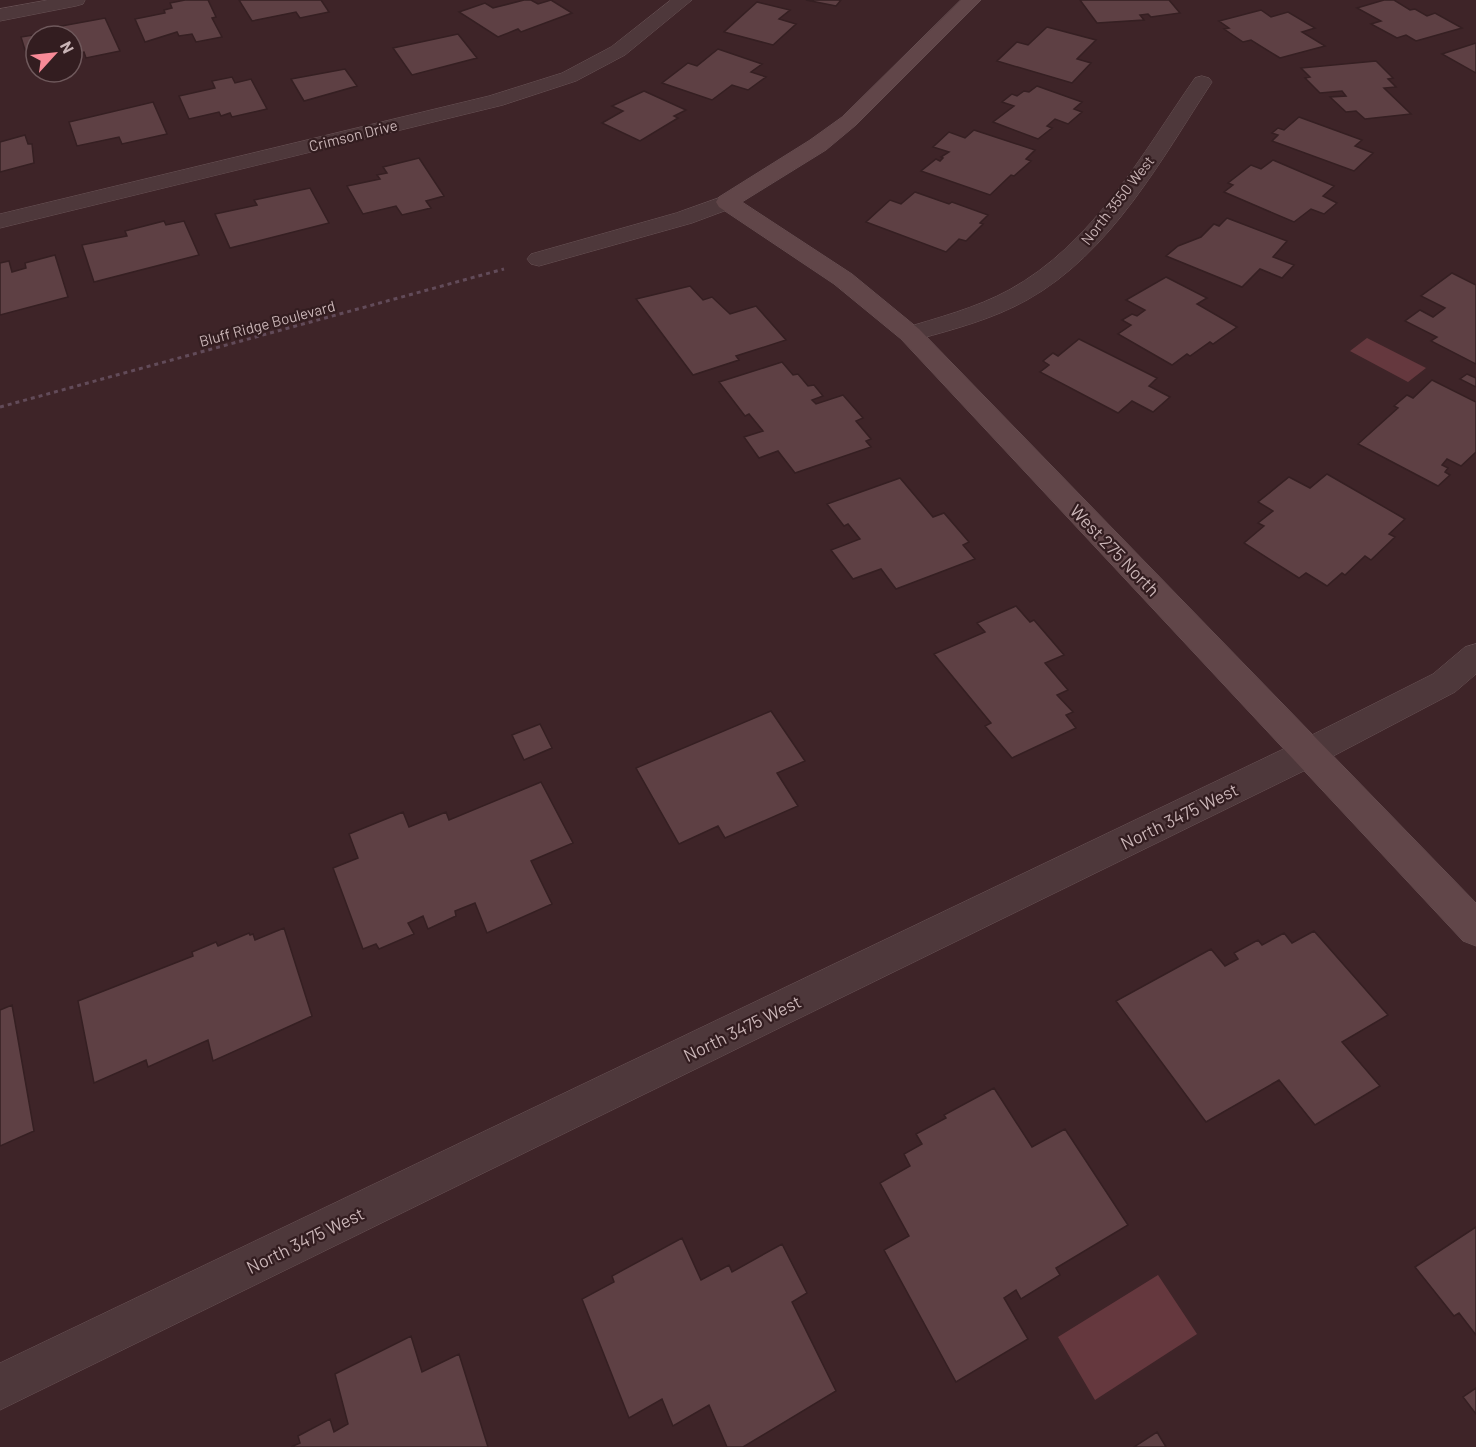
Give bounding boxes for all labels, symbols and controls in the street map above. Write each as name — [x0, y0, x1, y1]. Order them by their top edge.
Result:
north arrow — [24, 24, 84, 84]
text: N — [57, 38, 79, 56]
street label: Crimson Drive — [307, 115, 399, 155]
street label: North 3550 West — [1077, 152, 1157, 248]
street label: Bluff Ridge Boulevard — [197, 296, 337, 350]
street label: West 275 North — [1066, 499, 1164, 601]
street label: North 3475 West — [1117, 778, 1241, 854]
street label: North 3475 West — [680, 990, 804, 1066]
street label: North 3475 West — [243, 1202, 367, 1278]

